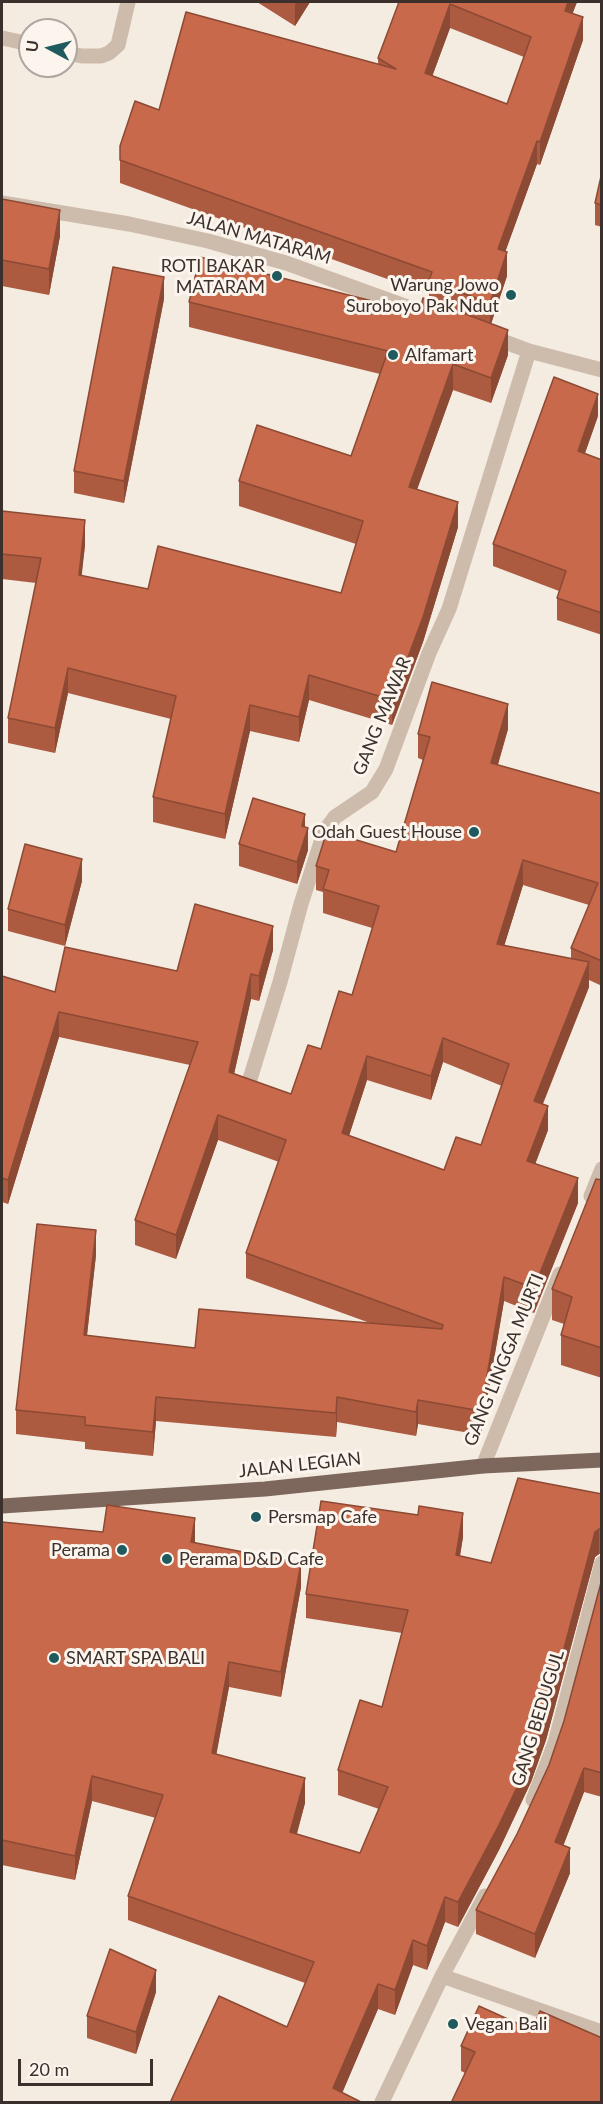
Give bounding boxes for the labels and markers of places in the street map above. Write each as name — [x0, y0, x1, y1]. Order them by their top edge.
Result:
place label: ROTI BAKAR MATARAM — [161, 255, 265, 298]
marker: ROTI BAKAR MATARAM — [270, 269, 284, 283]
place label: Warung Jowo Suroboyo Pak Ndut — [346, 274, 499, 316]
marker: Warung Jowo Suroboyo Pak Ndut — [504, 288, 518, 302]
place label: Alfamart — [405, 344, 473, 366]
marker: Alfamart — [386, 348, 400, 362]
place label: Odah Guest House — [312, 821, 462, 843]
marker: Odah Guest House — [467, 825, 481, 839]
place label: Persmap Cafe — [268, 1506, 377, 1528]
marker: Persmap Cafe — [249, 1510, 263, 1524]
place label: Perama — [51, 1539, 110, 1561]
marker: Perama — [115, 1543, 129, 1557]
place label: Perama D&D Cafe — [179, 1548, 324, 1570]
marker: Perama D&D Cafe — [160, 1552, 174, 1566]
place label: SMART SPA BALI — [66, 1647, 205, 1669]
marker: SMART SPA BALI — [47, 1651, 61, 1665]
place label: Vegan Bali — [465, 2013, 547, 2035]
marker: Vegan Bali — [446, 2017, 460, 2031]

